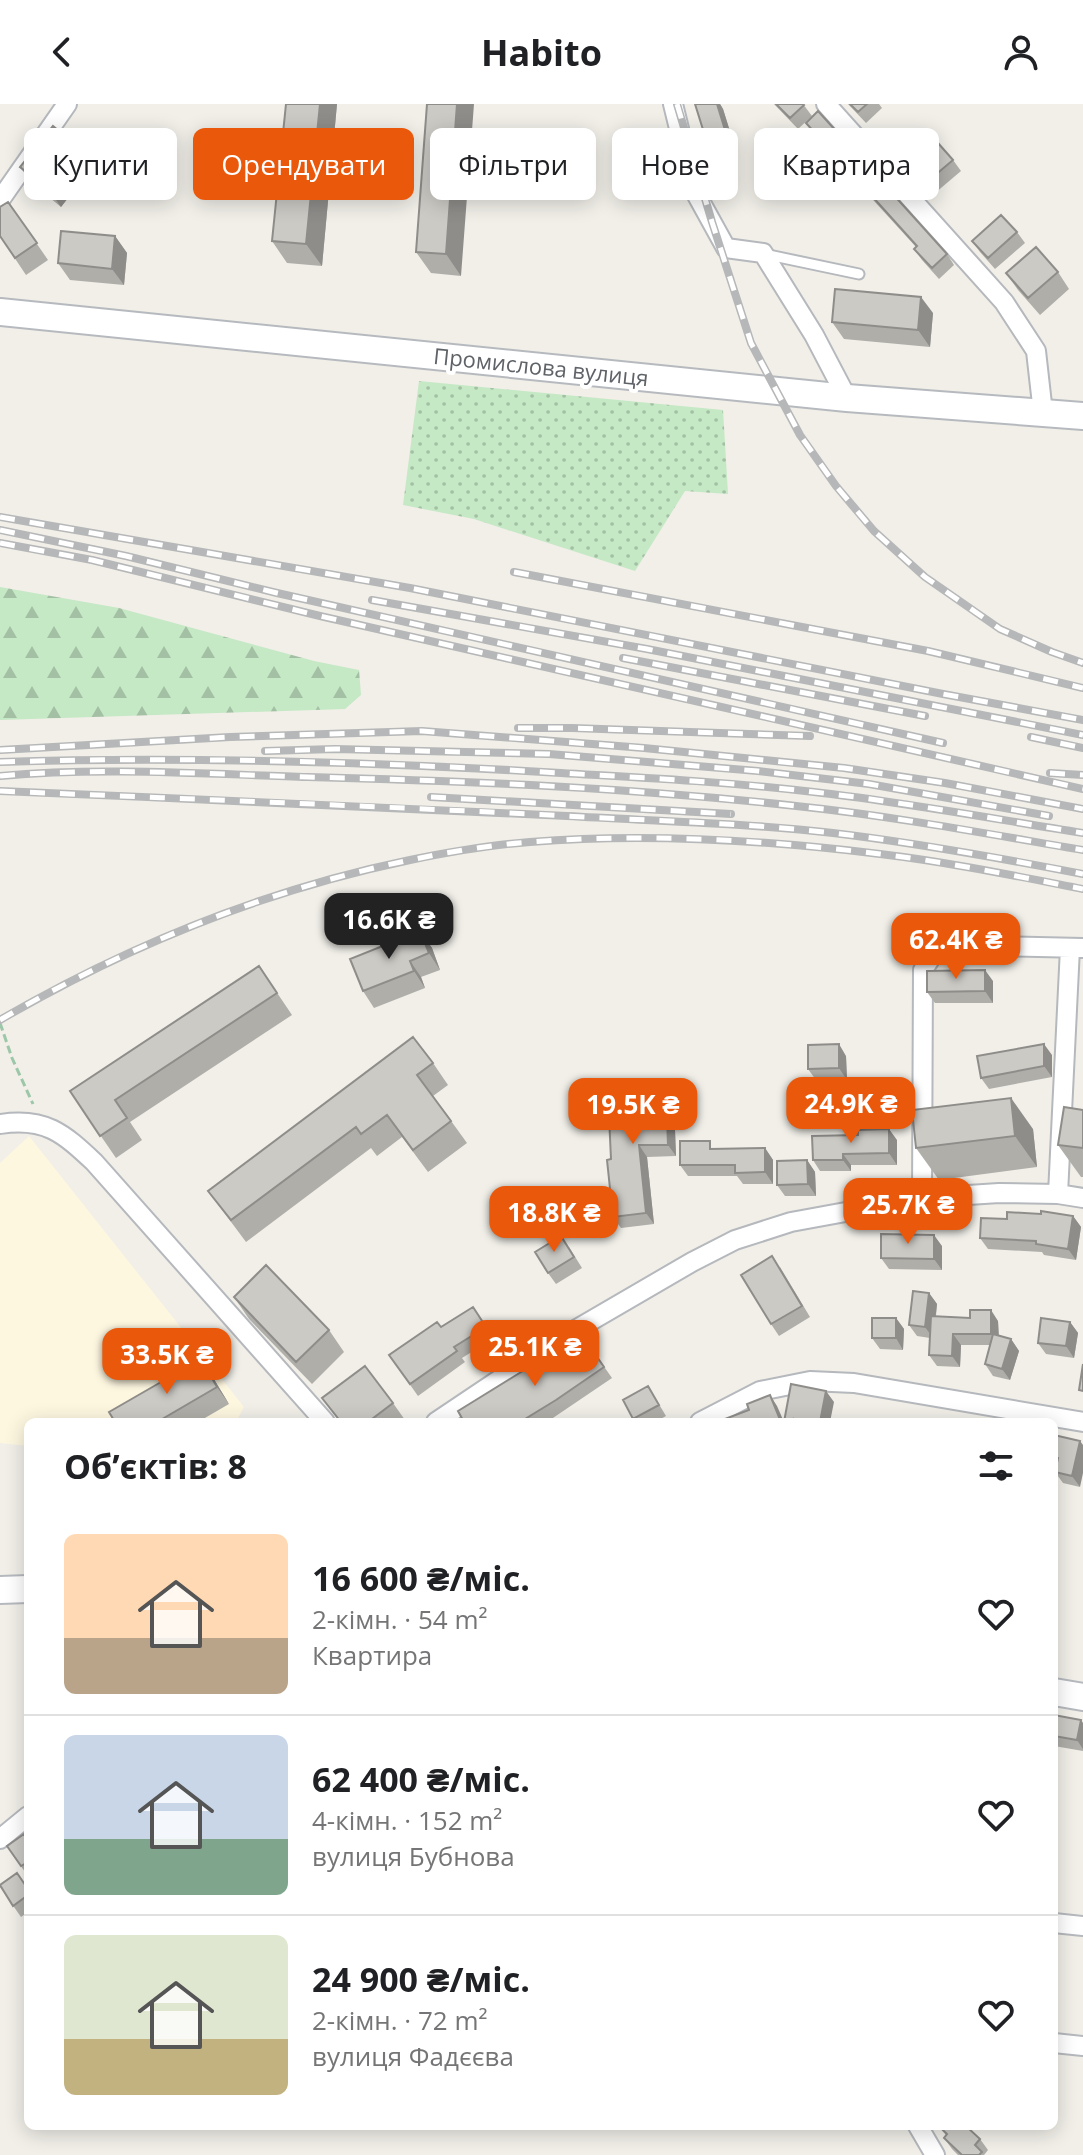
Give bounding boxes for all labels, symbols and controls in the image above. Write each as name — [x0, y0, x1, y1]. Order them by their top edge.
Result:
text: Habito — [481, 28, 602, 77]
icon: back — [40, 30, 84, 74]
icon: person — [999, 30, 1043, 74]
chip: Купити — [24, 128, 177, 200]
chip: Орендувати — [193, 128, 414, 200]
chip: Фільтри — [430, 128, 596, 200]
chip: Нове — [612, 128, 738, 200]
chip: Квартира — [754, 128, 939, 200]
street label: Промислова вулиця — [432, 340, 650, 392]
pin: 16.6K ₴ — [315, 893, 463, 961]
text: 16.6K ₴ — [342, 901, 436, 937]
pin: 62.4K ₴ — [882, 913, 1030, 981]
text: 62.4K ₴ — [909, 921, 1003, 957]
pin: 24.9K ₴ — [777, 1077, 925, 1145]
pin: 19.5K ₴ — [559, 1078, 707, 1146]
text: 24.9K ₴ — [804, 1085, 898, 1121]
text: 19.5K ₴ — [586, 1086, 680, 1122]
pin: 25.7K ₴ — [834, 1178, 982, 1246]
pin: 18.8K ₴ — [480, 1186, 628, 1254]
text: 25.7K ₴ — [861, 1186, 955, 1222]
text: 18.8K ₴ — [507, 1194, 601, 1230]
pin: 25.1K ₴ — [461, 1320, 609, 1388]
pin: 33.5K ₴ — [93, 1328, 241, 1396]
text: 25.1K ₴ — [488, 1328, 582, 1364]
text: 33.5K ₴ — [120, 1336, 214, 1372]
text: Об’єктів: 8 — [64, 1443, 247, 1489]
icon: filters — [974, 1444, 1018, 1488]
text: 16 600 ₴/міс. — [312, 1555, 530, 1601]
icon: home — [128, 1566, 224, 1662]
icon: heart — [974, 1592, 1018, 1636]
text: 2-кімн. · 54 m² — [312, 1601, 488, 1637]
text: Квартира — [312, 1637, 432, 1673]
text: 62 400 ₴/міс. — [312, 1756, 530, 1802]
icon: home — [128, 1767, 224, 1863]
icon: heart — [974, 1793, 1018, 1837]
text: 4-кімн. · 152 m² — [312, 1802, 502, 1838]
text: вулиця Бубнова — [312, 1838, 515, 1874]
text: 24 900 ₴/міс. — [312, 1956, 530, 2002]
icon: home — [128, 1967, 224, 2063]
icon: heart — [974, 1993, 1018, 2037]
text: 2-кімн. · 72 m² — [312, 2002, 488, 2038]
text: вулиця Фадєєва — [312, 2038, 514, 2074]

